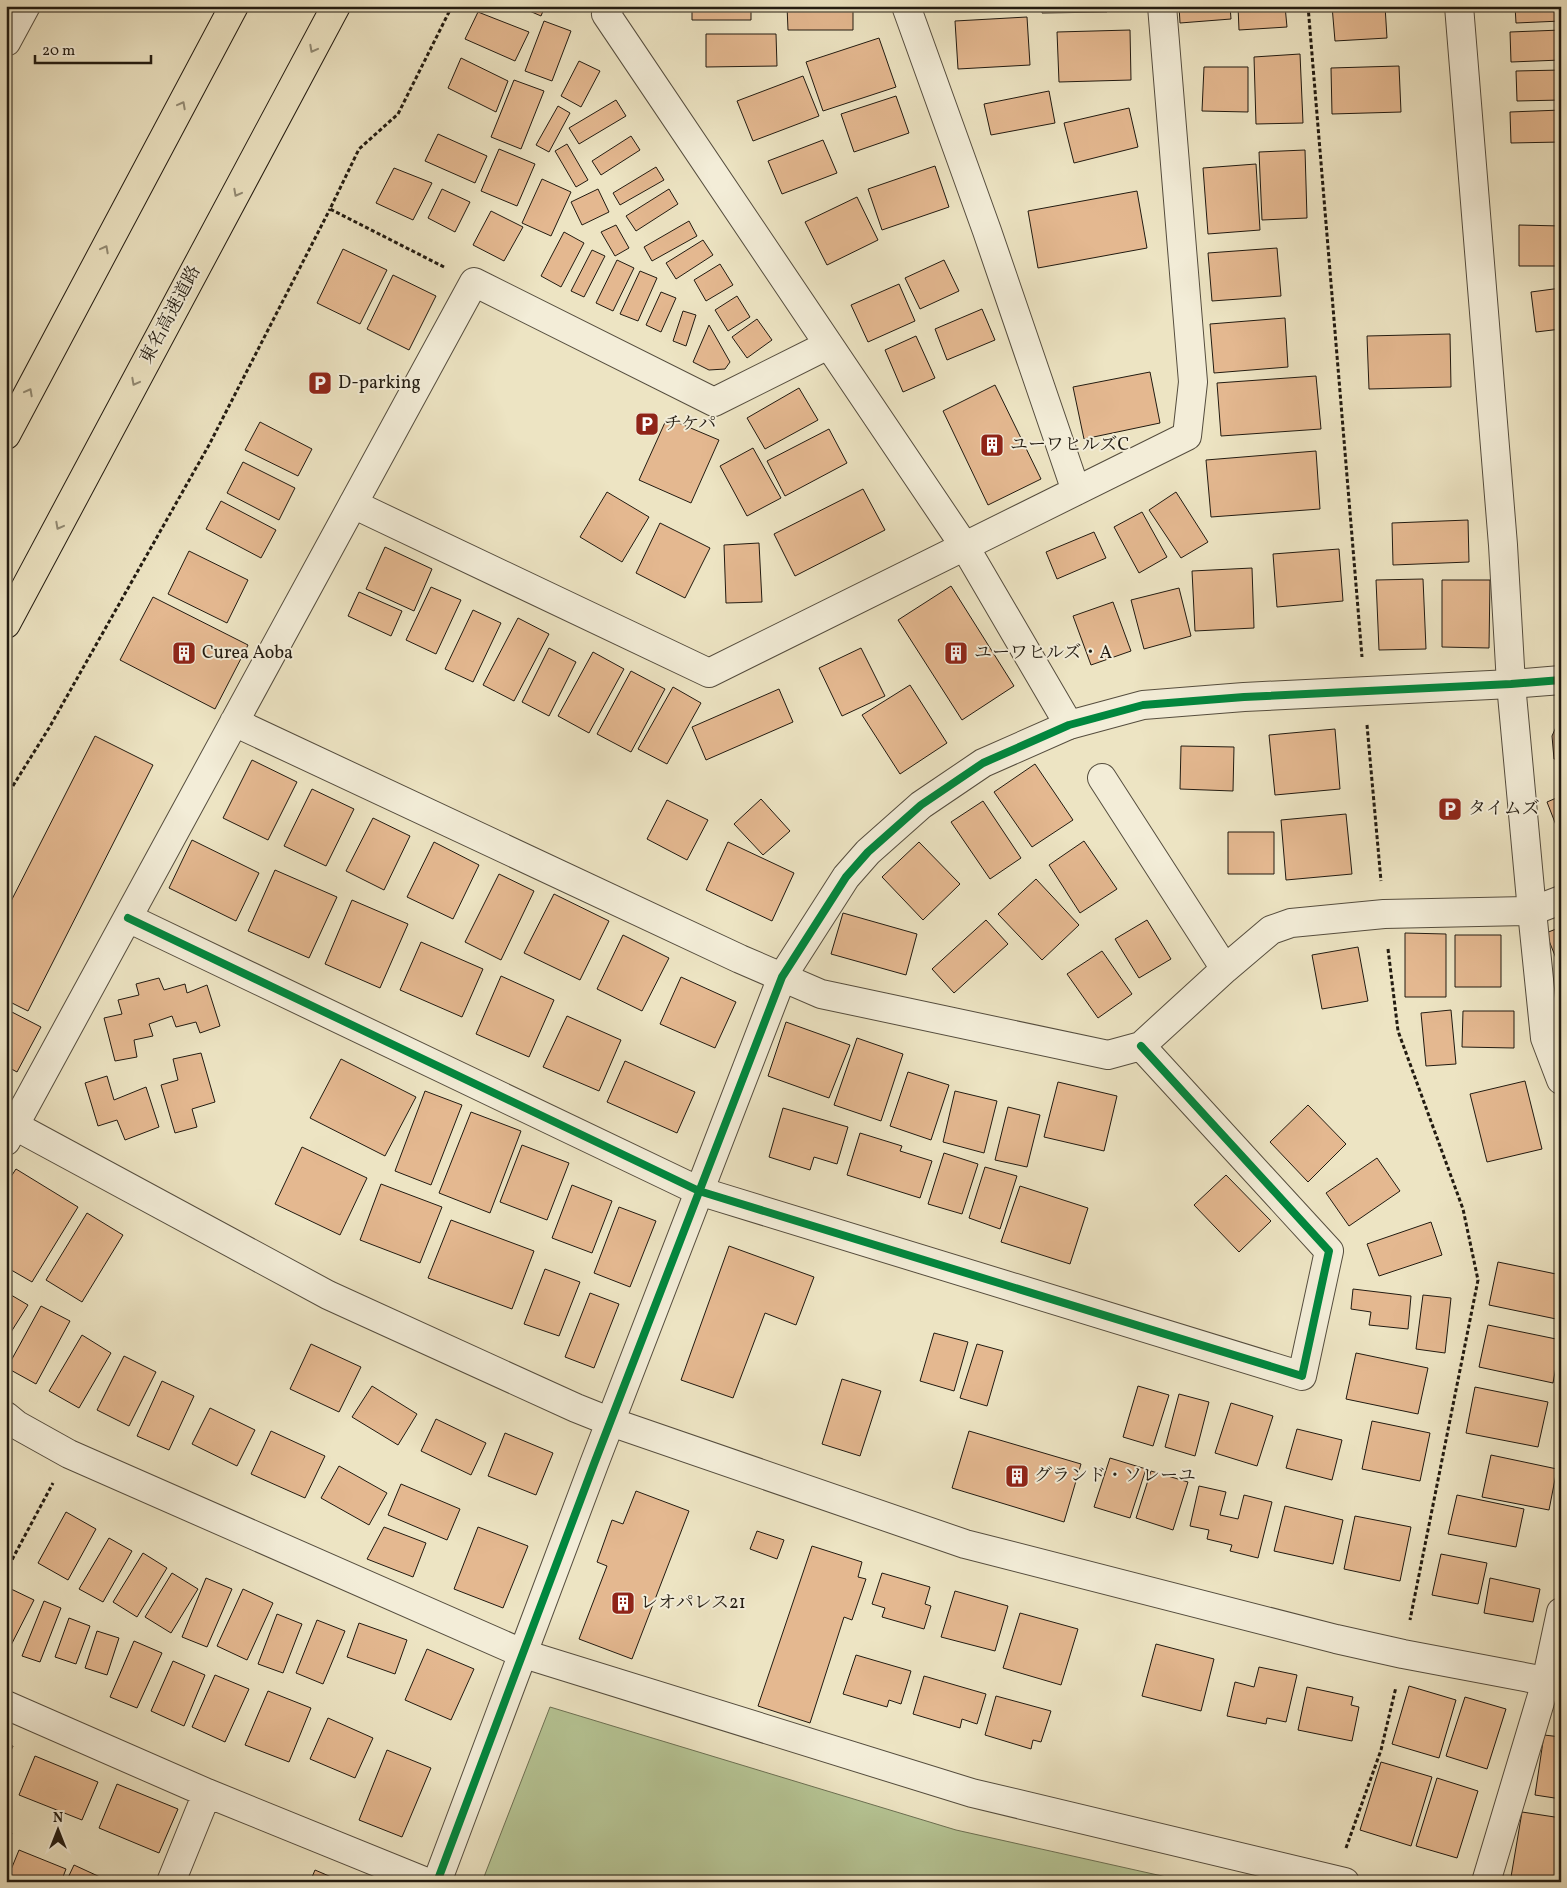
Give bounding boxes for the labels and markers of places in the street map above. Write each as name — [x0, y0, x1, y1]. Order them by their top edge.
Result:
parking icon: D-parking — [307, 370, 333, 396]
place label: D-parking — [338, 371, 421, 396]
parking icon: チケパ — [634, 411, 660, 437]
place label: チケパ — [664, 412, 716, 437]
building icon: ユーワヒルズC — [979, 432, 1005, 458]
place label: ユーワヒルズC — [1010, 433, 1129, 458]
building icon: Curea Aoba — [171, 640, 197, 666]
building icon: ユーワヒルズ・A — [943, 640, 969, 666]
place label: Curea Aoba — [202, 641, 293, 666]
place label: ユーワヒルズ・A — [974, 641, 1112, 666]
parking icon: タイムズ — [1437, 796, 1463, 822]
place label: タイムズ — [1468, 797, 1540, 822]
building icon: グランド・ソレーユ — [1004, 1463, 1030, 1489]
place label: グランド・ソレーユ — [1034, 1464, 1196, 1489]
building icon: レオパレス21 — [610, 1590, 636, 1616]
place label: レオパレス21 — [640, 1591, 746, 1616]

